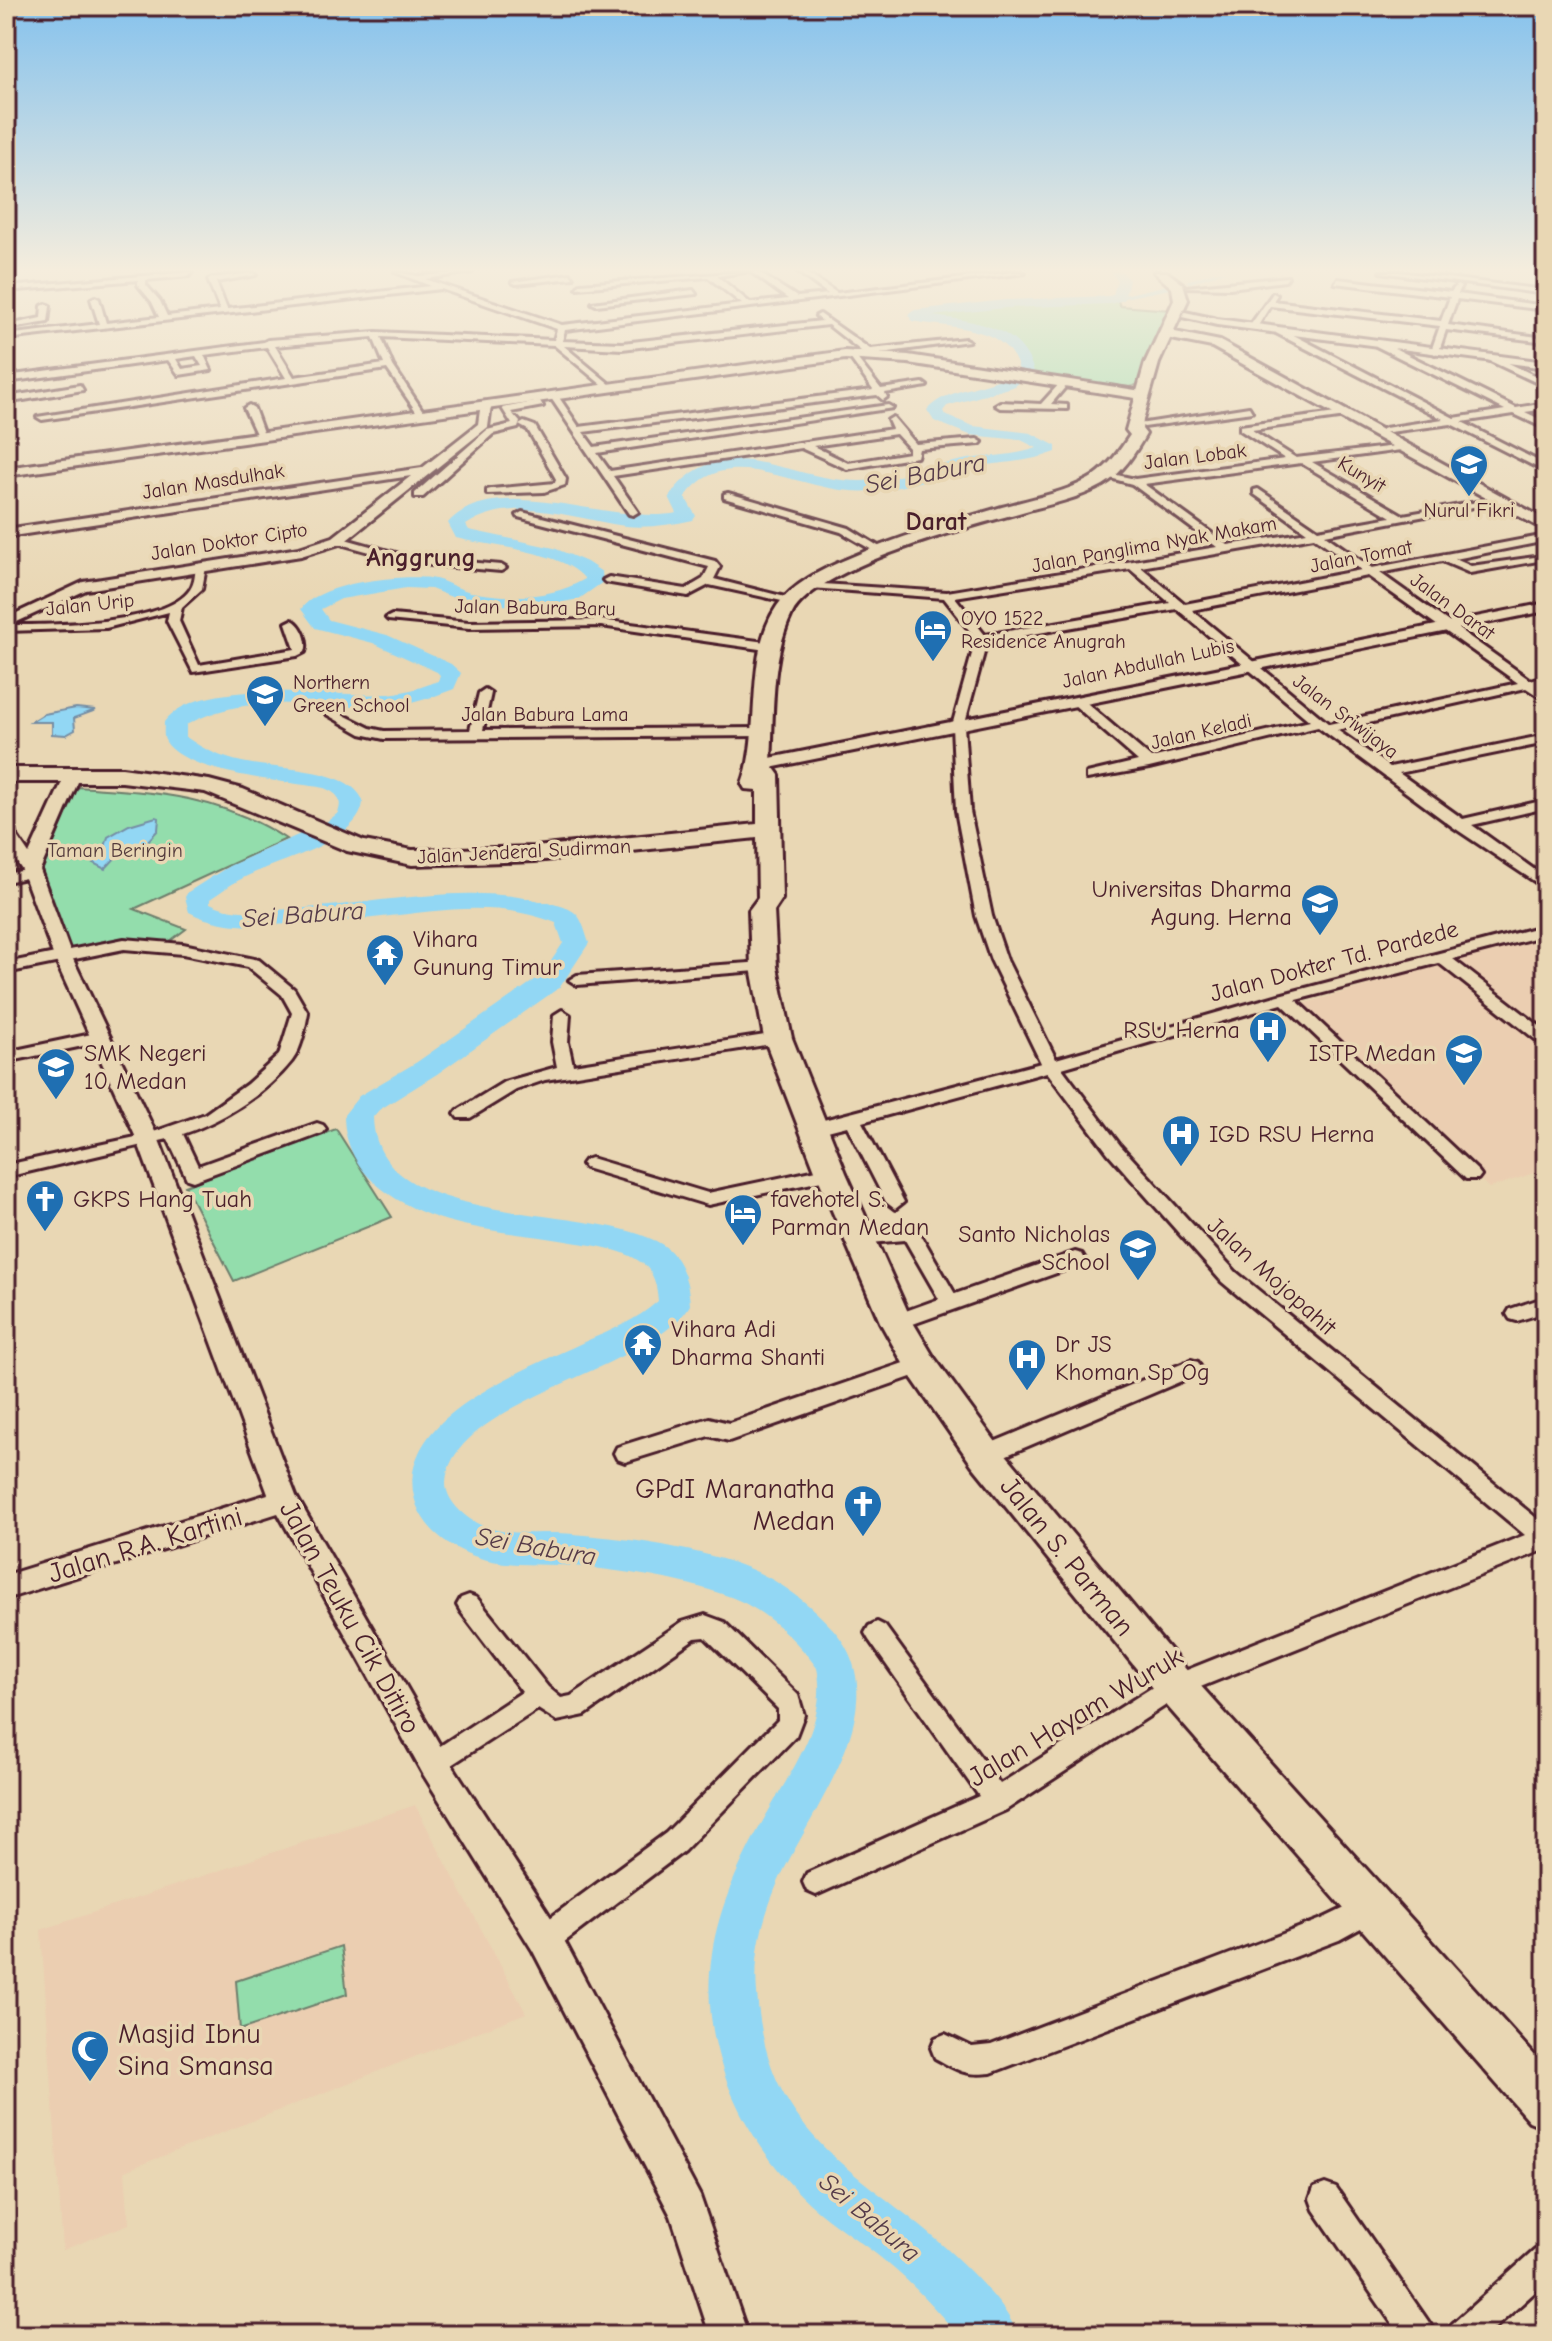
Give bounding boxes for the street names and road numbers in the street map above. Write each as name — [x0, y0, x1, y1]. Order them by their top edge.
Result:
street label: Jalan Lobak — [1143, 439, 1248, 474]
street label: Kunyit — [1334, 451, 1391, 498]
street label: Jalan Masdulhak — [141, 459, 286, 504]
street label: Jalan Panglima Nyak Makam — [1030, 512, 1278, 577]
street label: Jalan Doktor Cipto — [149, 518, 309, 565]
street label: Jalan Tomat — [1308, 535, 1415, 578]
street label: Jalan Darat — [1406, 568, 1500, 645]
street label: Jalan Urip — [45, 588, 135, 621]
street label: Jalan Babura Baru — [454, 595, 616, 620]
street label: Jalan Abdullah Lubis — [1060, 634, 1236, 693]
street label: Jalan Sriwijaya — [1288, 669, 1403, 763]
street label: Jalan Babura Lama — [462, 703, 628, 726]
street label: Jalan Keladi — [1148, 709, 1254, 754]
street label: Jalan Jenderal Sudirman — [417, 834, 631, 869]
street label: Jalan Dokter Td. Pardede — [1207, 914, 1461, 1008]
street label: Jalan Mojopahit — [1202, 1211, 1343, 1342]
street label: Jalan S. Parman — [993, 1471, 1141, 1642]
street label: Jalan Teuku Cik Ditiro — [273, 1496, 427, 1739]
street label: Jalan R.A. Kartini — [45, 1500, 246, 1590]
street label: Jalan Hayam Wuruk — [963, 1640, 1189, 1793]

